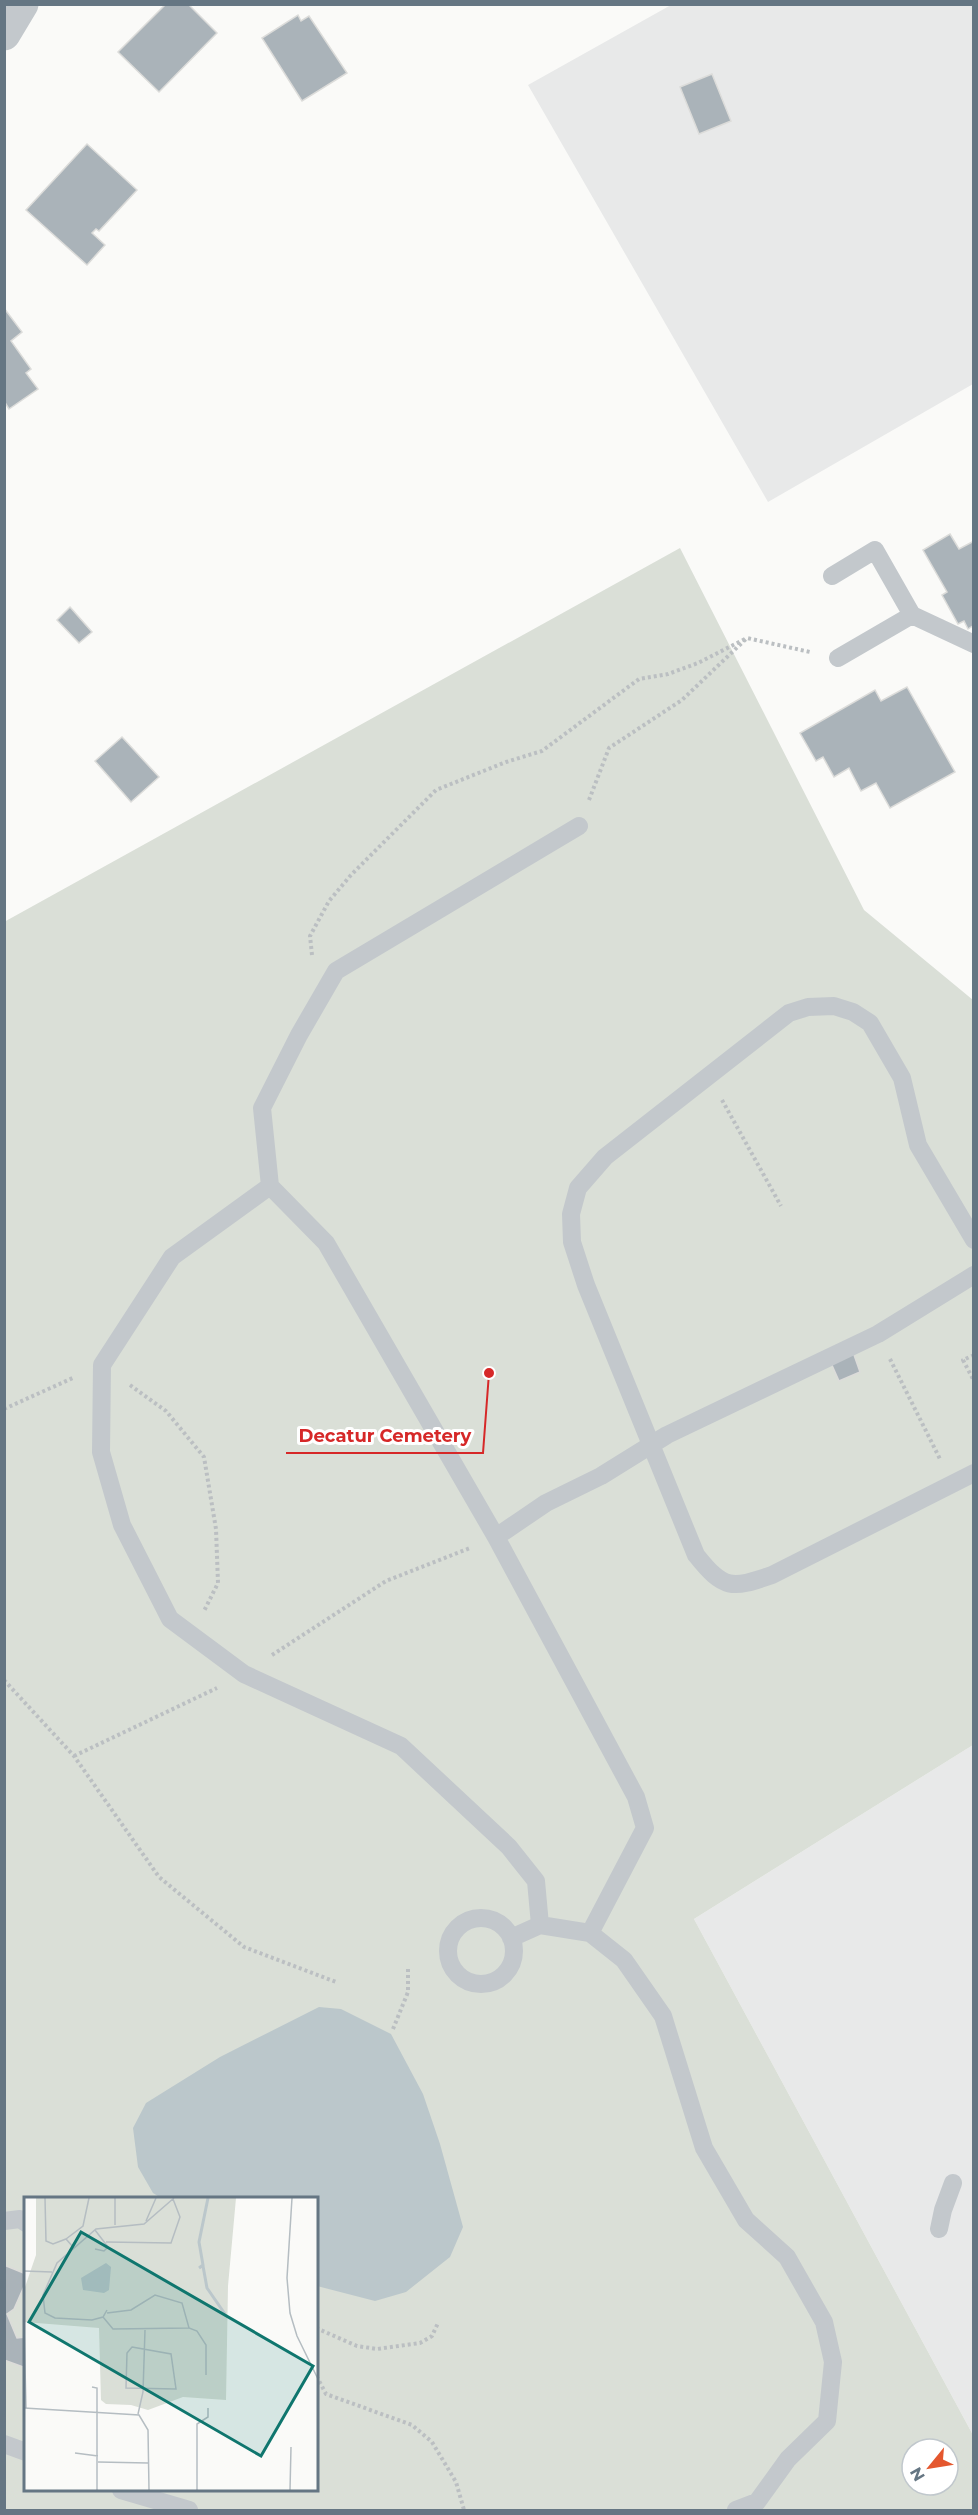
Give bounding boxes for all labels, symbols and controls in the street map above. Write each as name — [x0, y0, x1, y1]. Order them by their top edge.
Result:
callout: Decatur Cemetery — [286, 1417, 483, 1453]
text: Decatur Cemetery — [299, 1425, 472, 1447]
inset map — [24, 2197, 318, 2491]
north arrow — [900, 2437, 960, 2497]
text: N — [906, 2464, 929, 2485]

